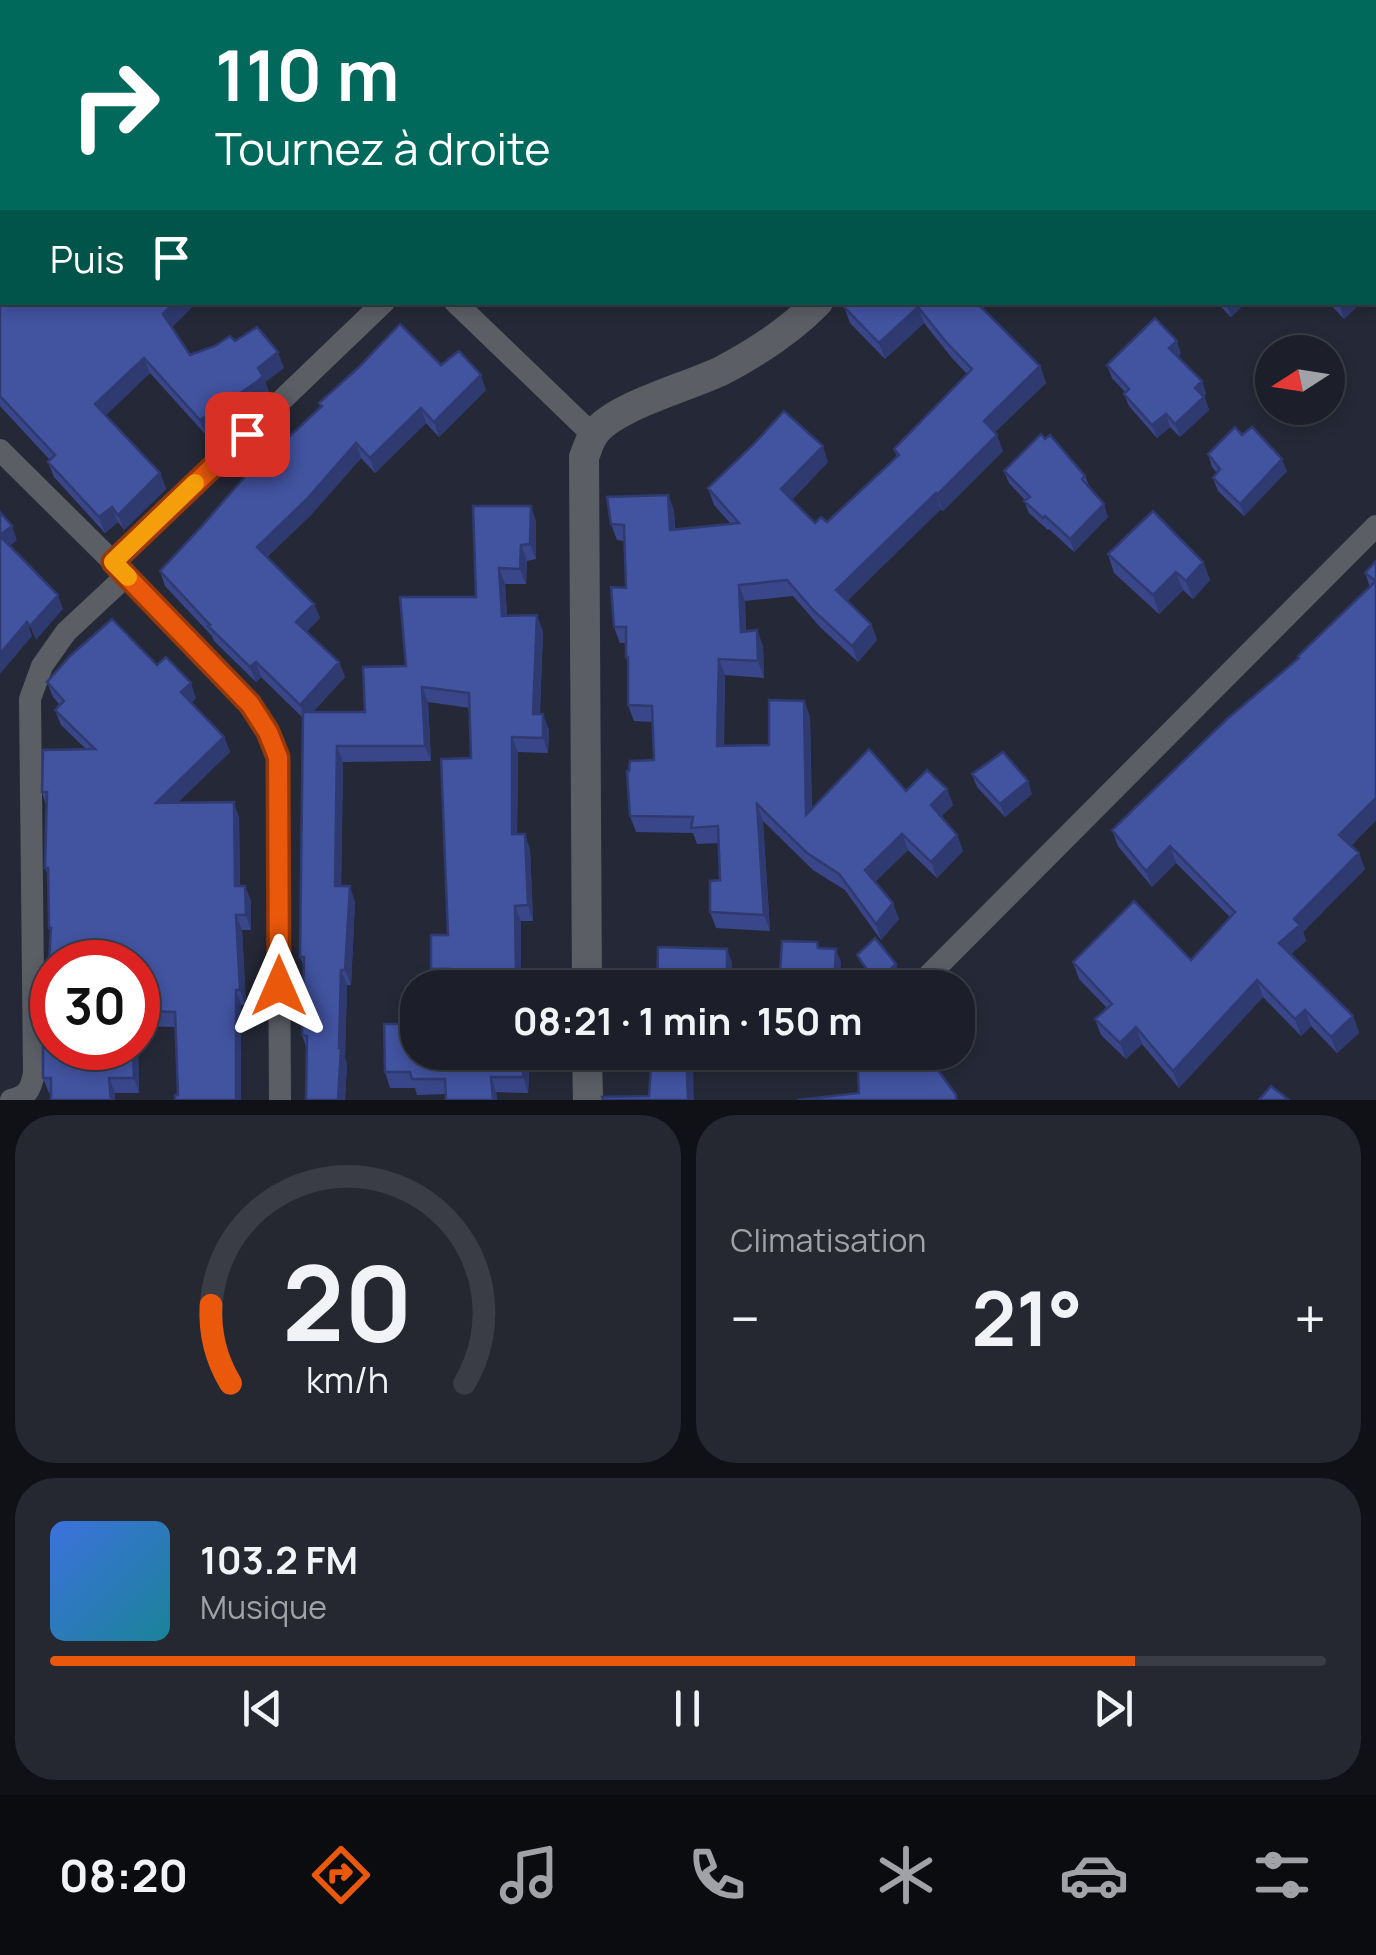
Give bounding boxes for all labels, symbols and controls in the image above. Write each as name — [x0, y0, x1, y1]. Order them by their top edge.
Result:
text: 110 m — [215, 26, 399, 122]
icon: right — [50, 40, 180, 170]
text: Tournez à droite — [215, 117, 551, 179]
icon: arrive — [144, 230, 199, 285]
text: Puis — [50, 232, 124, 284]
north arrow — [1255, 335, 1345, 425]
map controls — [1255, 335, 1345, 425]
pin — [205, 392, 290, 477]
icon: arrive — [220, 407, 275, 462]
position arrow — [227, 934, 331, 1038]
speed limit sign: 30 — [30, 940, 160, 1070]
text: 08:21 · 1 min · 150 m — [513, 994, 862, 1046]
text: Climatisation — [731, 1218, 926, 1262]
text: 20 — [283, 1230, 413, 1372]
text: 21° — [972, 1266, 1083, 1369]
text: − — [731, 1280, 760, 1356]
text: + — [1294, 1280, 1326, 1356]
text: km/h — [306, 1355, 389, 1404]
text: 103.2 FM — [200, 1533, 358, 1585]
text: Musique — [200, 1585, 327, 1629]
icon: previous — [235, 1681, 290, 1736]
icon: pause — [660, 1681, 715, 1736]
icon: next — [1086, 1681, 1141, 1736]
icon: directions — [306, 1840, 376, 1910]
icon: music — [494, 1840, 564, 1910]
icon: phone — [682, 1840, 752, 1910]
icon: climate — [871, 1840, 941, 1910]
icon: car — [1059, 1840, 1129, 1910]
icon: filters — [1247, 1840, 1317, 1910]
text: 08:20 — [59, 1844, 188, 1906]

